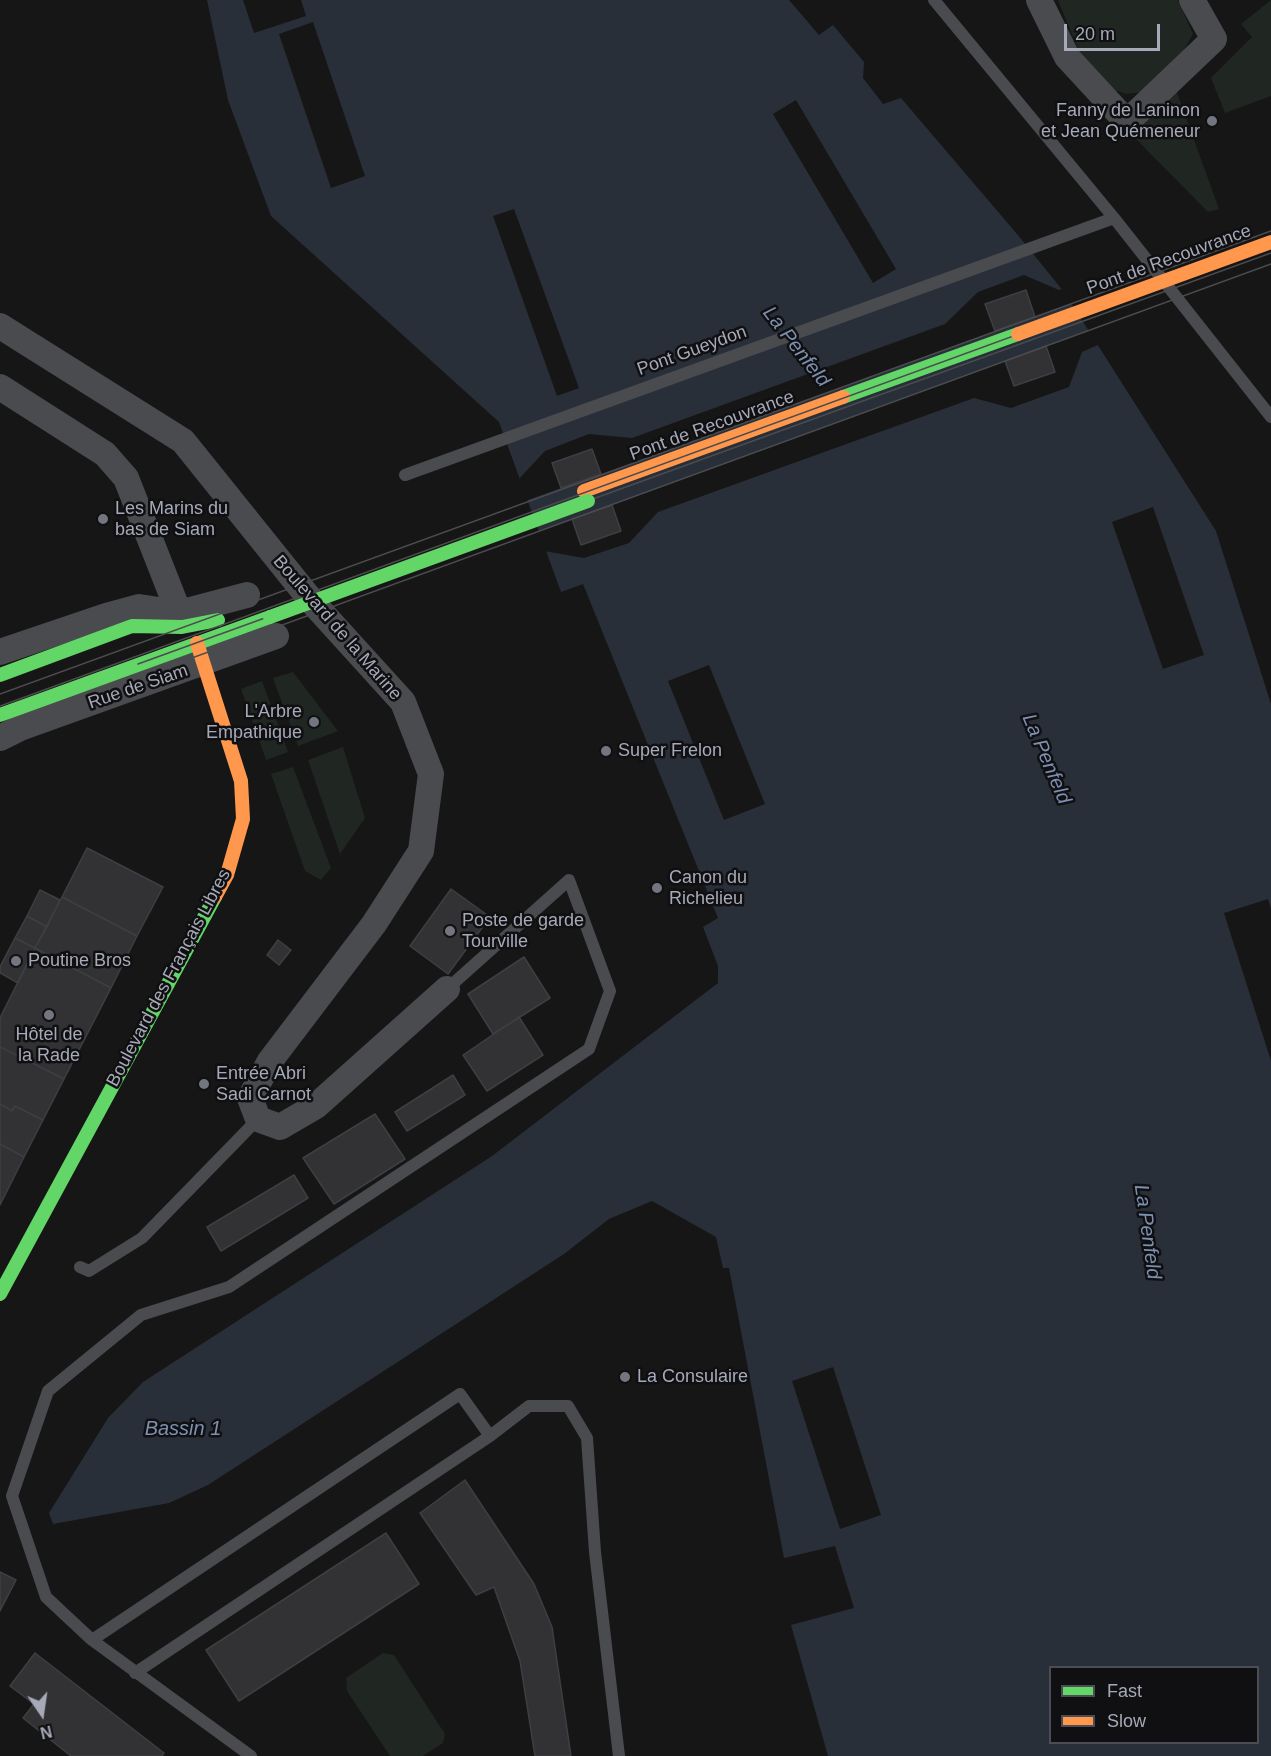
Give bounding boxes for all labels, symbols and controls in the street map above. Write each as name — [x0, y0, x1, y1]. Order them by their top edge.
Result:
scale bar — [1067, 12, 1163, 50]
text: 20 m — [1075, 24, 1115, 44]
place label: Fanny de Laninon et Jean Quémeneur — [1041, 100, 1200, 142]
marker: Fanny de Laninon et Jean Quémeneur — [1205, 114, 1219, 128]
street label: Pont de Recouvrance — [1084, 220, 1254, 300]
water label: La Penfeld — [757, 302, 835, 392]
street label: Pont Gueydon — [634, 321, 750, 381]
street label: Pont de Recouvrance — [627, 386, 797, 466]
place label: Les Marins du bas de Siam — [115, 498, 228, 540]
marker: Les Marins du bas de Siam — [96, 512, 110, 526]
street label: Boulevard de la Marine — [268, 551, 406, 705]
street label: Rue de Siam — [85, 660, 191, 714]
place label: L'Arbre Empathique — [206, 701, 302, 744]
water label: La Penfeld — [1016, 710, 1076, 808]
marker: L'Arbre Empathique — [307, 715, 321, 729]
place label: Super Frelon — [618, 740, 722, 762]
marker: Super Frelon — [599, 744, 613, 758]
street label: Boulevard des Français Libres — [102, 866, 236, 1090]
place label: Canon du Richelieu — [669, 867, 747, 910]
marker: Canon du Richelieu — [650, 881, 664, 895]
place label: Poste de garde Tourville — [462, 910, 584, 952]
marker: Poste de garde Tourville — [443, 924, 457, 938]
place label: Poutine Bros — [28, 950, 131, 972]
marker: Poutine Bros — [9, 954, 23, 968]
marker: Hôtel de la Rade — [42, 1008, 56, 1022]
place label: Hôtel de la Rade — [15, 1024, 83, 1066]
place label: Entrée Abri Sadi Carnot — [216, 1063, 311, 1106]
marker: Entrée Abri Sadi Carnot — [197, 1077, 211, 1091]
water label: La Penfeld — [1128, 1183, 1166, 1281]
place label: La Consulaire — [637, 1366, 748, 1388]
marker: La Consulaire — [618, 1370, 632, 1384]
water label: Bassin 1 — [145, 1417, 221, 1441]
legend — [1049, 1666, 1259, 1744]
text: Fast — [1107, 1681, 1142, 1701]
north arrow — [12, 1684, 72, 1744]
text: Slow — [1107, 1711, 1146, 1731]
text: N — [39, 1722, 54, 1742]

